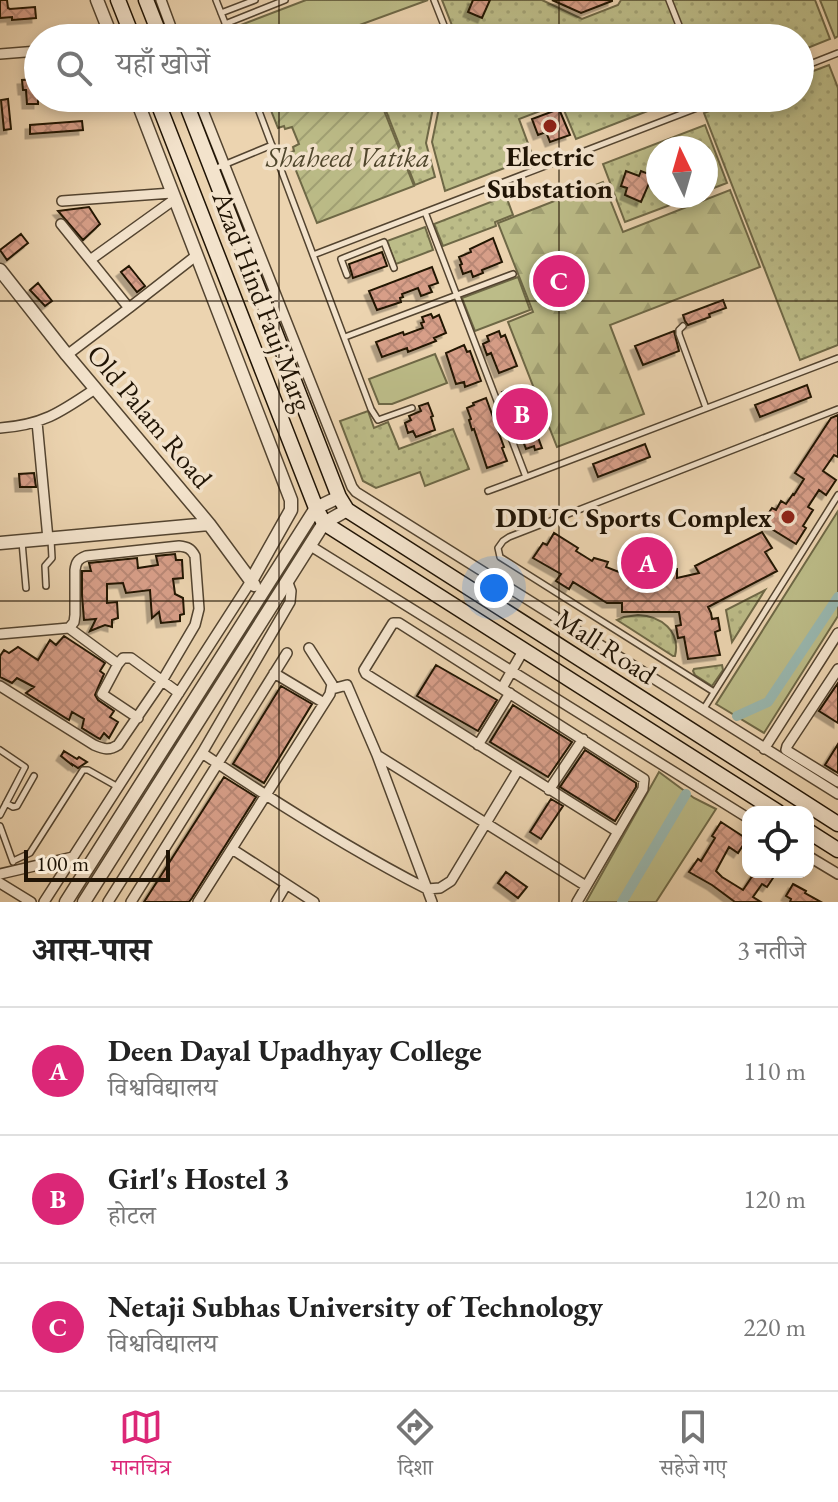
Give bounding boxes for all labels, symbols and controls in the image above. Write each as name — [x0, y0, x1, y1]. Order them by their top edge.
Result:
search box — [24, 24, 814, 112]
text: यहाँ खोजें — [116, 44, 210, 83]
icon: search — [52, 46, 96, 90]
marker: Electric Substation — [541, 117, 559, 135]
north arrow — [646, 136, 718, 208]
place label: Electric Substation — [487, 138, 613, 206]
park label: Shaheed Vatika — [265, 139, 430, 175]
street label: Azad Hind Fauj Marg — [204, 185, 322, 417]
pin: C — [533, 251, 585, 311]
street label: Old Palam Road — [79, 337, 221, 496]
pin: B — [496, 384, 548, 444]
place label: DDUC Sports Complex — [495, 499, 772, 535]
marker: DDUC Sports Complex — [779, 508, 797, 526]
pin: A — [621, 533, 673, 593]
your location — [474, 568, 514, 608]
street label: Mall Road — [549, 600, 664, 692]
map controls — [742, 806, 814, 878]
button: locate — [742, 806, 814, 878]
scale bar — [24, 846, 170, 882]
text: 100 m — [36, 849, 89, 878]
text: आस-पास — [32, 927, 151, 971]
text: 3 नतीजे — [737, 933, 806, 967]
text: Deen Dayal Upadhyay College — [108, 1031, 482, 1070]
text: A — [49, 1054, 67, 1088]
text: 110 m — [743, 1054, 806, 1088]
text: विश्वविद्यालय — [108, 1070, 217, 1104]
text: Girl's Hostel 3 — [108, 1159, 290, 1198]
text: B — [50, 1182, 66, 1216]
text: 120 m — [743, 1182, 806, 1216]
text: होटल — [108, 1198, 156, 1232]
text: Netaji Subhas University of Technology — [108, 1287, 603, 1326]
text: C — [49, 1310, 67, 1344]
text: 220 m — [743, 1310, 806, 1344]
text: विश्वविद्यालय — [108, 1326, 217, 1360]
tab: मानचित्र — [111, 1405, 171, 1489]
tab: दिशा — [393, 1405, 437, 1489]
tab: सहेजे गए — [660, 1405, 727, 1489]

